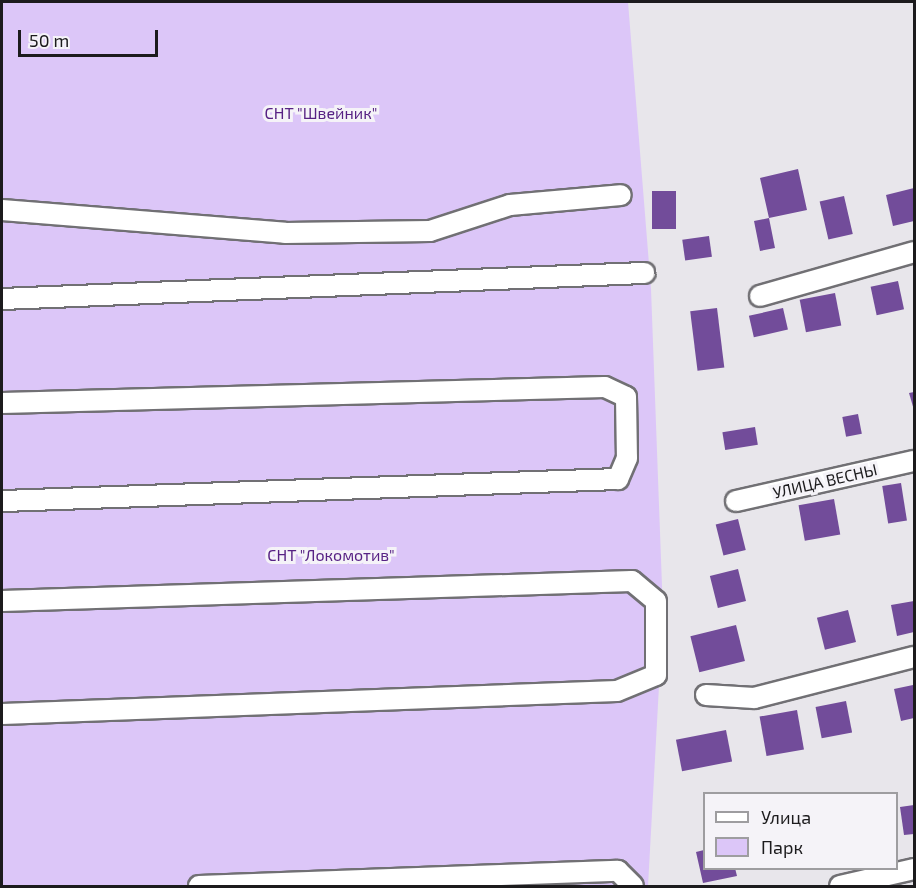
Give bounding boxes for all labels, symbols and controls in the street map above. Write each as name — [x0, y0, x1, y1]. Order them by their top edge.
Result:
scale bar — [21, 18, 160, 56]
text: 50 m — [29, 29, 69, 51]
park label: СНТ "Швейник" — [265, 103, 377, 123]
street label: УЛИЦА ВЕСНЫ — [771, 460, 879, 502]
park label: СНТ "Локомотив" — [267, 545, 395, 565]
legend — [703, 792, 898, 870]
text: Улица — [761, 806, 811, 828]
text: Парк — [761, 836, 803, 858]

